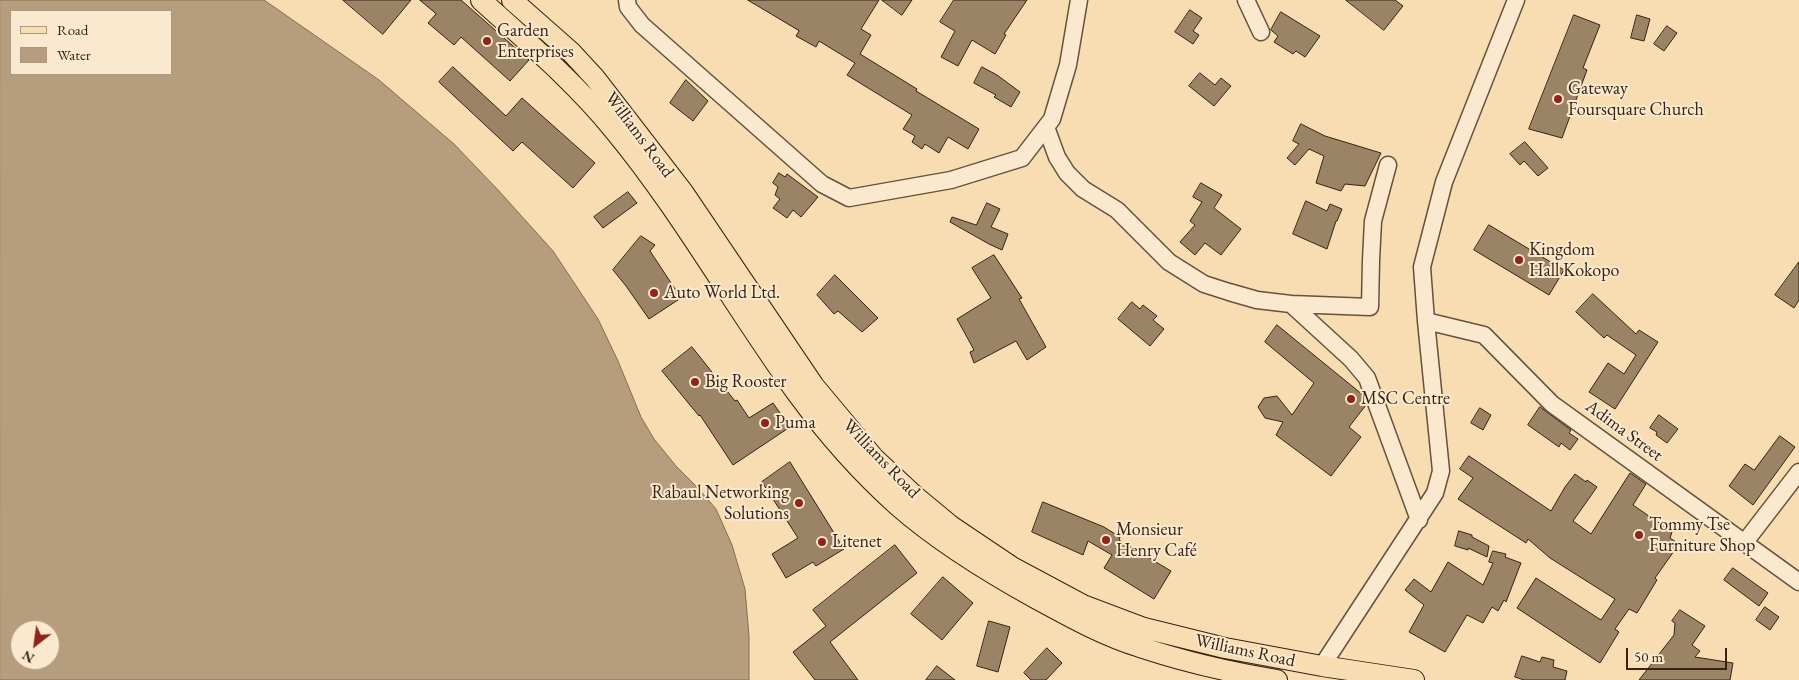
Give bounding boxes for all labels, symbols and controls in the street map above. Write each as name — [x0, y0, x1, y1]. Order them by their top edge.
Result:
legend — [10, 10, 172, 75]
text: Road — [57, 20, 88, 39]
place label: Garden Enterprises — [497, 20, 574, 62]
marker: Garden Enterprises — [481, 35, 493, 47]
text: Water — [57, 45, 91, 64]
place label: Gateway Foursquare Church — [1568, 78, 1704, 120]
street label: Williams Road — [600, 88, 678, 182]
marker: Gateway Foursquare Church — [1552, 93, 1564, 105]
place label: Kingdom Hall Kokopo — [1529, 239, 1620, 282]
marker: Kingdom Hall Kokopo — [1513, 254, 1525, 266]
place label: Auto World Ltd. — [664, 282, 780, 304]
marker: Auto World Ltd. — [648, 287, 660, 299]
place label: Big Rooster — [705, 371, 787, 393]
marker: Big Rooster — [689, 376, 701, 388]
place label: MSC Centre — [1361, 388, 1450, 410]
marker: MSC Centre — [1345, 393, 1357, 405]
street label: Adima Street — [1581, 396, 1667, 466]
place label: Puma — [775, 412, 816, 434]
street label: Williams Road — [838, 415, 924, 503]
marker: Puma — [759, 417, 771, 429]
place label: Rabaul Networking Solutions — [652, 482, 789, 524]
marker: Rabaul Networking Solutions — [793, 497, 805, 509]
place label: Tommy Tse Furniture Shop — [1649, 514, 1755, 556]
place label: Monsieur Henry Café — [1116, 519, 1197, 562]
marker: Tommy Tse Furniture Shop — [1633, 529, 1645, 541]
place label: Litenet — [832, 531, 882, 553]
marker: Monsieur Henry Café — [1100, 534, 1112, 546]
marker: Litenet — [816, 536, 828, 548]
north arrow — [10, 620, 60, 670]
street label: Williams Road — [1193, 630, 1297, 672]
scale bar — [1629, 638, 1730, 670]
text: N — [19, 647, 37, 668]
text: 50 m — [1634, 647, 1663, 666]

